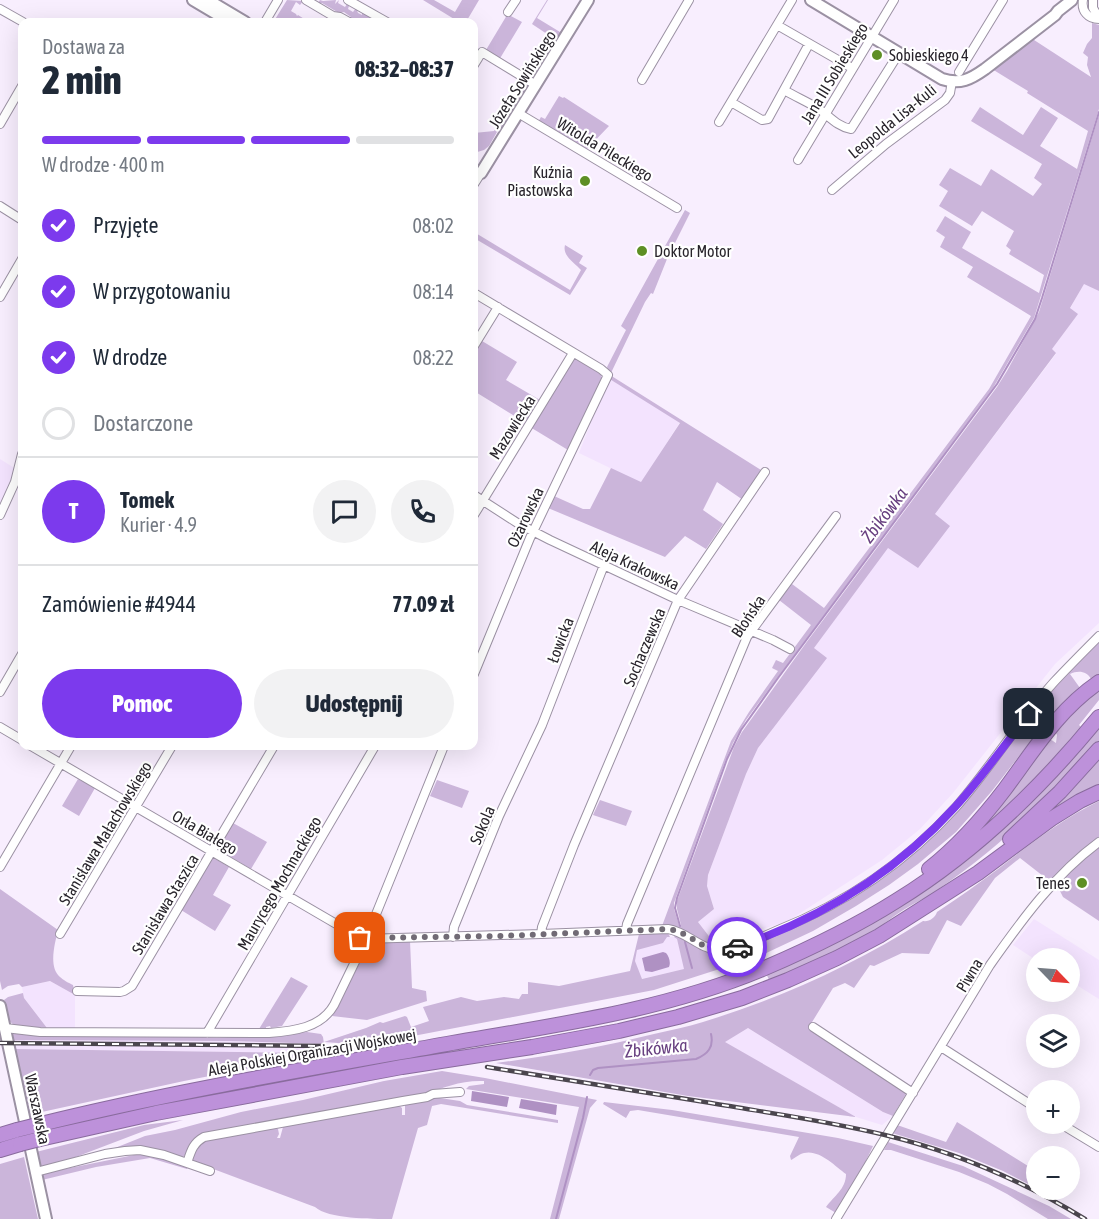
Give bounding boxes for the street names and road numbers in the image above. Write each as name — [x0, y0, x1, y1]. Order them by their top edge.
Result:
street label: Jana III Sobieskiego — [797, 19, 872, 127]
street label: Józefa Sowińskiego — [485, 27, 560, 132]
street label: Leopolda Lisa-Kuli — [845, 80, 940, 163]
street label: Witolda Pileckiego — [553, 113, 656, 186]
street label: Mazowiecka — [485, 392, 539, 462]
street label: Ożarowska — [503, 484, 547, 550]
street label: Aleja Krakowska — [587, 537, 682, 594]
street label: Błońska — [727, 591, 769, 641]
street label: Sochaczewska — [619, 605, 669, 689]
street label: Łowicka — [543, 615, 577, 665]
street label: Stanisława Małachowskiego — [55, 758, 156, 909]
street label: Sokola — [466, 803, 498, 847]
street label: Orła Białego — [169, 806, 241, 859]
street label: Maurycego Mochnackiego — [233, 813, 325, 953]
street label: Stanisława Staszica — [128, 851, 202, 957]
street label: Piwna — [952, 955, 986, 995]
street label: Aleja Polskiej Organizacji Wojskowej — [207, 1025, 418, 1080]
street label: Warszawska — [22, 1072, 54, 1146]

